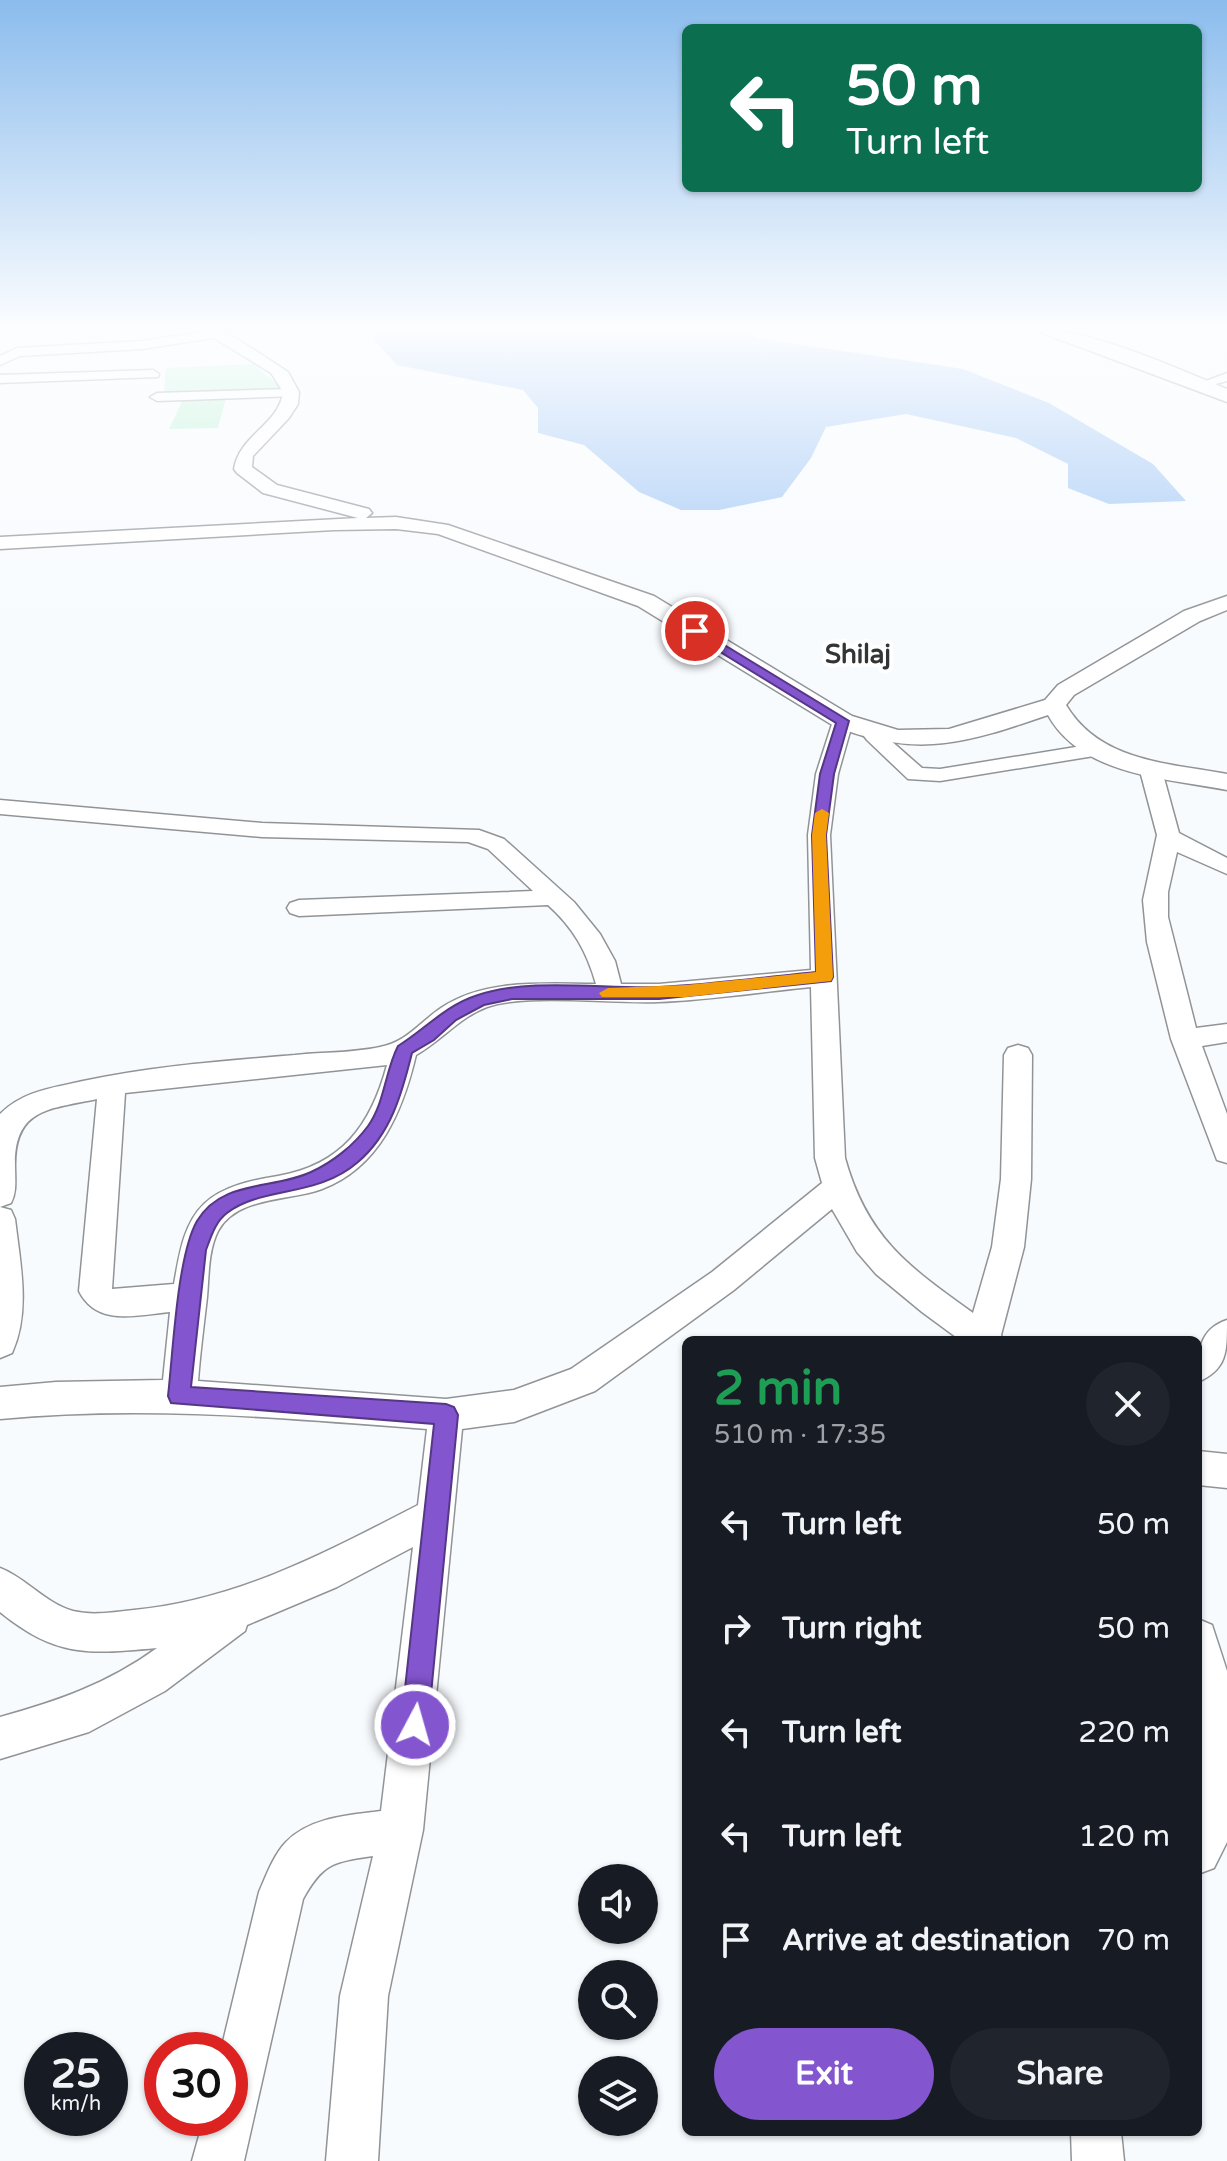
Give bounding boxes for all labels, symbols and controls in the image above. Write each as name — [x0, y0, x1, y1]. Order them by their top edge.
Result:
text: 50 m — [846, 53, 982, 120]
icon: left — [714, 56, 818, 160]
text: Turn left — [846, 121, 989, 164]
pin — [661, 597, 729, 665]
icon: arrive — [673, 609, 717, 653]
district label: Shilaj — [825, 639, 891, 670]
text: 2 min — [714, 1360, 842, 1418]
button: close — [1086, 1362, 1170, 1446]
text: 510 m · 17:35 — [714, 1419, 886, 1450]
icon: left — [714, 1502, 758, 1546]
text: Turn left — [782, 1506, 901, 1543]
text: 50 m — [1097, 1506, 1170, 1543]
icon: right — [714, 1606, 758, 1650]
text: Turn right — [782, 1610, 922, 1647]
text: 50 m — [1097, 1610, 1170, 1647]
position arrow — [373, 1683, 457, 1767]
icon: left — [714, 1710, 758, 1754]
text: Turn left — [782, 1714, 901, 1751]
text: 220 m — [1078, 1714, 1170, 1751]
icon: left — [714, 1814, 758, 1858]
text: Turn left — [782, 1818, 901, 1855]
text: 120 m — [1078, 1818, 1170, 1855]
map controls — [578, 1864, 658, 2136]
button: sound — [578, 1864, 658, 1944]
icon: arrive — [714, 1918, 758, 1962]
text: Arrive at destination — [782, 1922, 1070, 1959]
text: 70 m — [1097, 1922, 1170, 1959]
button: search — [578, 1960, 658, 2040]
button: Exit — [714, 2028, 934, 2120]
button: Share — [950, 2028, 1170, 2120]
speed limit sign: 30 — [144, 2032, 248, 2136]
text: 25 — [51, 2050, 101, 2098]
button: layers — [578, 2056, 658, 2136]
text: km/h — [51, 2092, 101, 2116]

